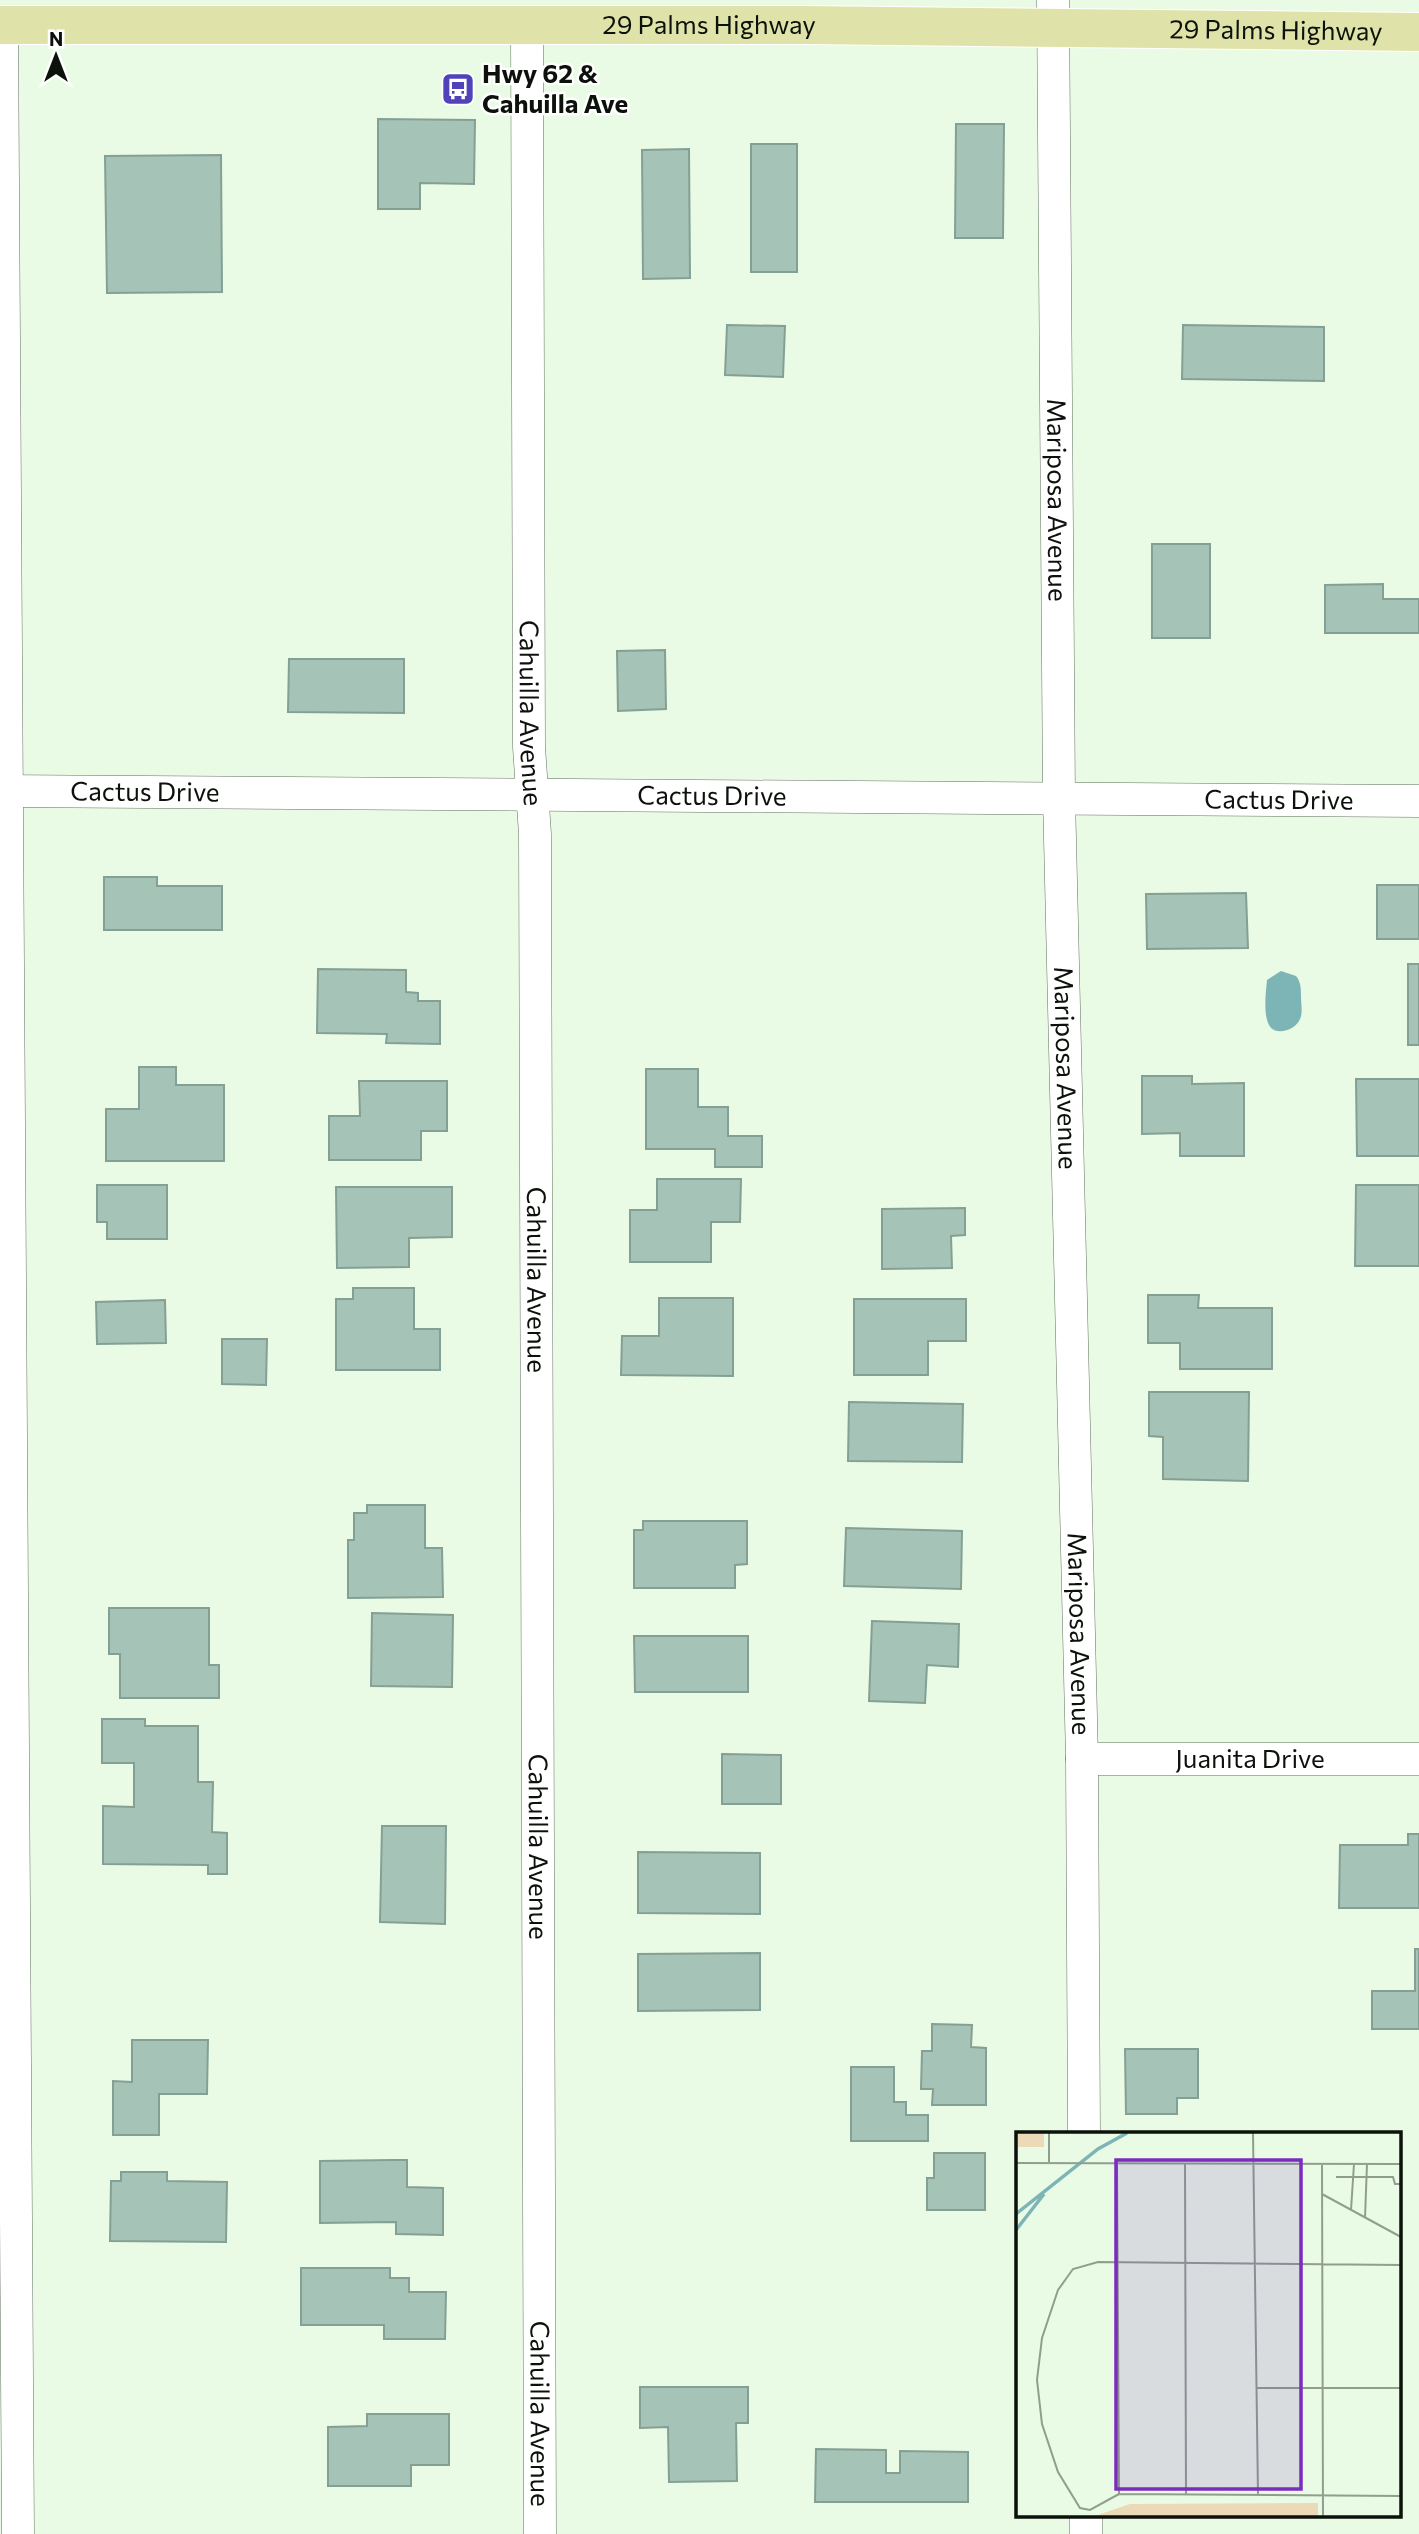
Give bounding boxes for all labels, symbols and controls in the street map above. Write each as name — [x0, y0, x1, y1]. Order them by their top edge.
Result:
street label: 29 Palms Highway — [602, 8, 816, 39]
street label: 29 Palms Highway — [1169, 12, 1383, 46]
north arrow — [21, 21, 91, 91]
text: N — [49, 27, 63, 50]
place label: Hwy 62 & Cahuilla Ave — [482, 57, 628, 118]
bus stop icon: Hwy 62 & Cahuilla Ave — [439, 70, 477, 108]
street label: Mariposa Avenue — [1042, 398, 1075, 602]
street label: Cahuilla Avenue — [515, 620, 550, 807]
street label: Cactus Drive — [70, 774, 220, 807]
street label: Cactus Drive — [637, 778, 787, 811]
street label: Cactus Drive — [1204, 782, 1354, 815]
street label: Mariposa Avenue — [1049, 966, 1085, 1170]
street label: Cahuilla Avenue — [522, 1187, 554, 1373]
street label: Mariposa Avenue — [1063, 1532, 1098, 1736]
street label: Juanita Drive — [1175, 1742, 1325, 1773]
street label: Cahuilla Avenue — [524, 1754, 555, 1940]
inset map — [1016, 2132, 1402, 2516]
street label: Cahuilla Avenue — [525, 2321, 557, 2507]

